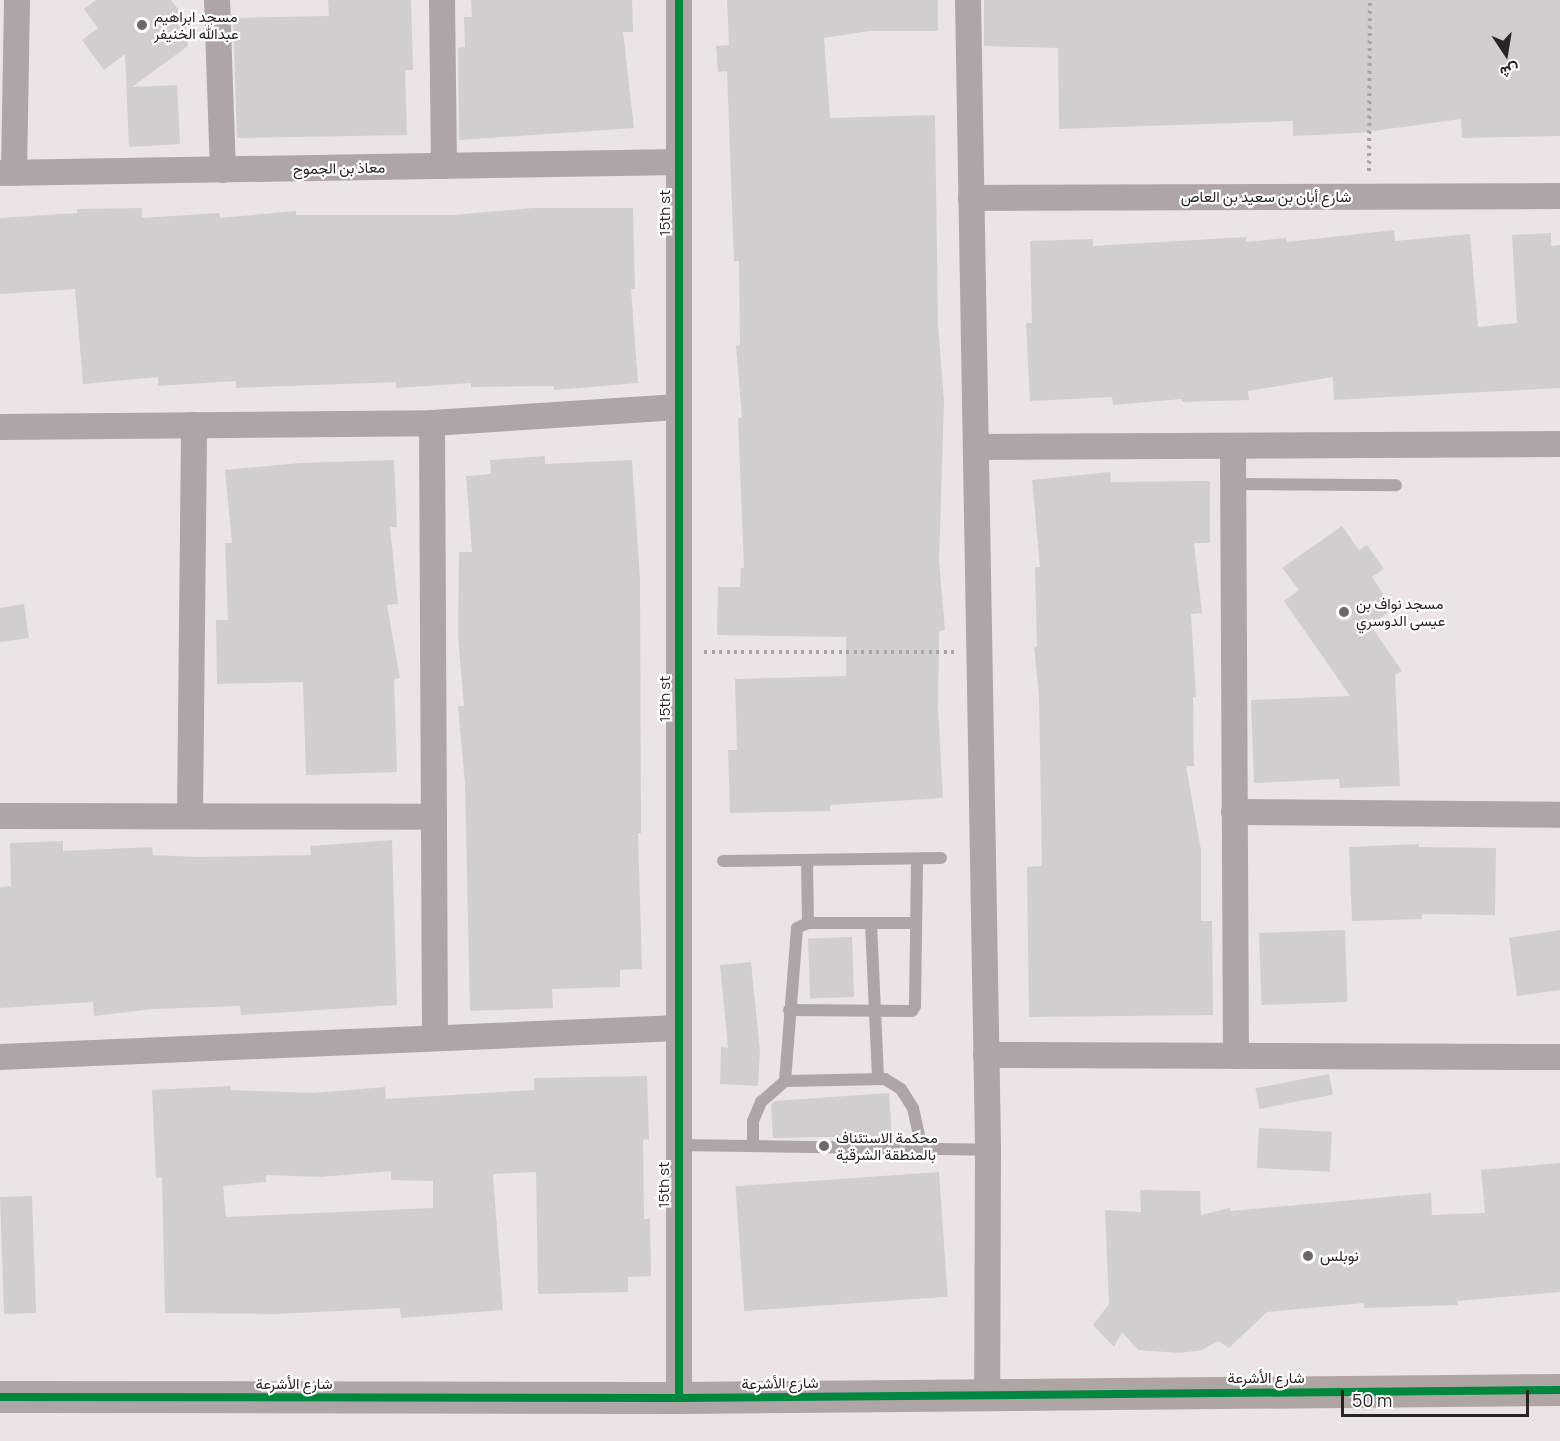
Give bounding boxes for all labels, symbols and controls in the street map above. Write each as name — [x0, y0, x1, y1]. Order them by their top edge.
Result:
place label: مسجد ابراهيم عبدالله الخنيفر — [154, 7, 239, 42]
marker: مسجد ابراهيم عبدالله الخنيفر — [135, 18, 149, 32]
north arrow — [1476, 24, 1536, 84]
text: ش — [1498, 59, 1521, 84]
street label: معاذ بن الجموح — [293, 158, 385, 178]
street label: شارع أبان بن سعيد بن العاص — [1181, 188, 1351, 206]
street label: 15th st — [656, 190, 674, 236]
place label: مسجد نواف بن عيسى الدوسري — [1356, 594, 1445, 629]
marker: مسجد نواف بن عيسى الدوسري — [1337, 605, 1351, 619]
street label: 15th st — [656, 676, 674, 722]
place label: محكمة الاستئناف بالمنطقة الشرقية — [836, 1128, 938, 1163]
marker: محكمة الاستئناف بالمنطقة الشرقية — [817, 1139, 831, 1153]
street label: 15th st — [655, 1162, 673, 1208]
place label: نوبلس — [1320, 1247, 1359, 1265]
marker: نوبلس — [1301, 1249, 1315, 1263]
street label: شارع الأشرعة — [1227, 1369, 1305, 1387]
street label: شارع الأشرعة — [741, 1373, 819, 1393]
street label: شارع الأشرعة — [255, 1375, 333, 1393]
scale bar — [1344, 1378, 1532, 1416]
text: 50 m — [1352, 1388, 1392, 1412]

